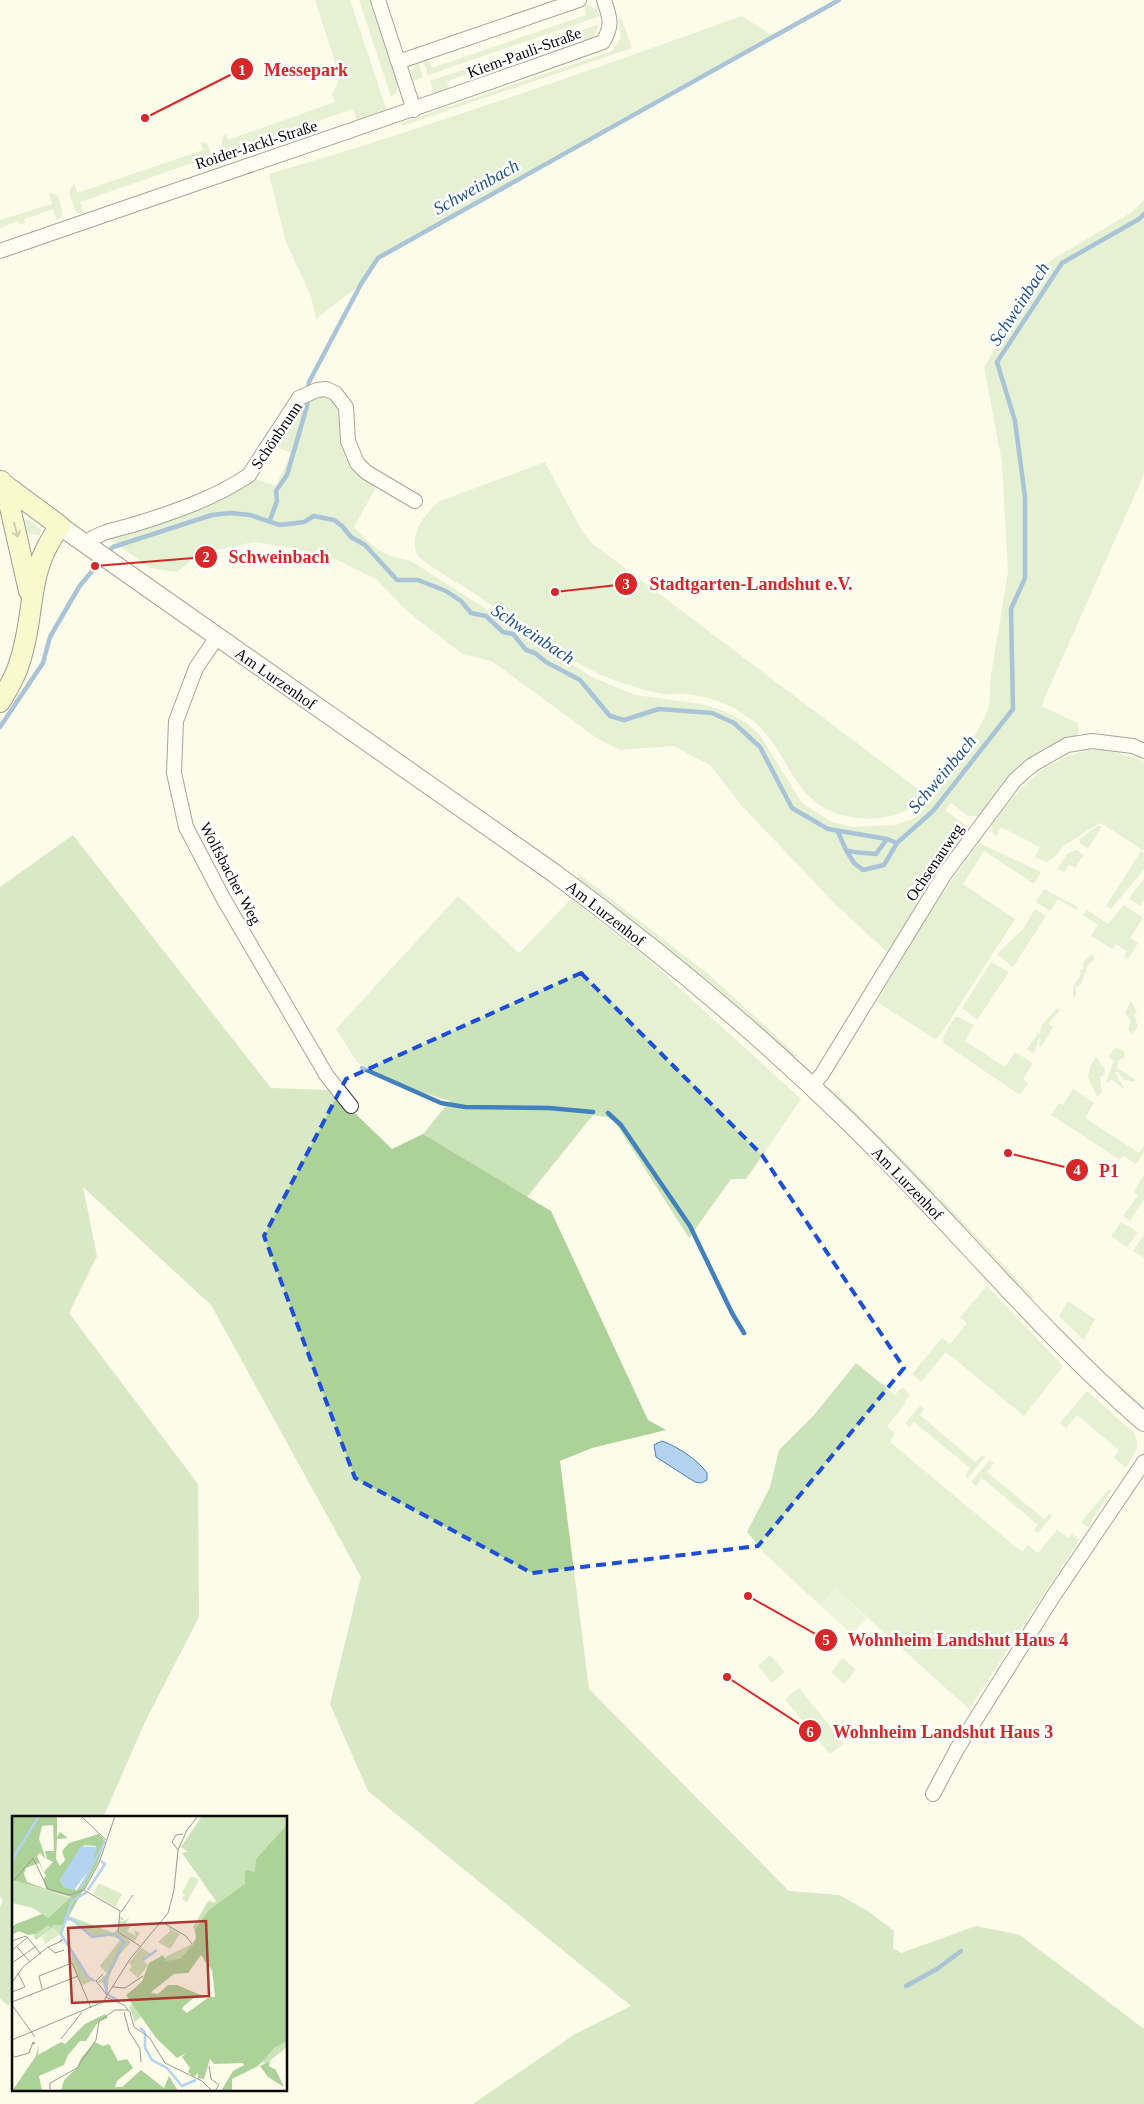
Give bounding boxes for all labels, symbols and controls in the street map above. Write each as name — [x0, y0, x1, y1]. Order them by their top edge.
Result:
street label: Kiem-Pauli-Straße — [465, 24, 583, 81]
callout: Messepark — [229, 53, 358, 86]
text: Messepark — [264, 60, 348, 80]
text: 1 — [238, 62, 246, 78]
street label: Roider-Jackl-Straße — [193, 117, 319, 172]
water label: Schweinbach — [430, 155, 522, 219]
water label: Schweinbach — [985, 259, 1053, 349]
street label: Schönbrunn — [248, 398, 305, 472]
one-way arrow — [12, 522, 21, 538]
callout: Schweinbach — [194, 540, 340, 573]
text: Schweinbach — [228, 547, 330, 567]
text: 2 — [202, 549, 210, 565]
callout: Stadtgarten-Landshut e.V. — [614, 567, 862, 600]
text: Stadtgarten-Landshut e.V. — [649, 574, 853, 594]
text: 3 — [622, 576, 630, 592]
water label: Schweinbach — [488, 600, 578, 668]
street label: Am Lurzenhof — [232, 644, 320, 713]
water label: Schweinbach — [904, 731, 980, 817]
street label: Wolfsbacher Weg — [196, 819, 265, 928]
street label: Ochsenauweg — [902, 820, 967, 905]
street label: Am Lurzenhof — [563, 878, 649, 950]
street label: Am Lurzenhof — [869, 1143, 947, 1224]
callout: P1 — [1064, 1154, 1129, 1187]
text: P1 — [1099, 1161, 1119, 1181]
text: 4 — [1073, 1162, 1081, 1178]
callout: Wohnheim Landshut Haus 4 — [813, 1623, 1079, 1656]
text: Wohnheim Landshut Haus 4 — [848, 1630, 1068, 1650]
text: 5 — [822, 1632, 830, 1648]
callout: Wohnheim Landshut Haus 3 — [797, 1715, 1063, 1748]
text: Wohnheim Landshut Haus 3 — [833, 1722, 1053, 1742]
text: 6 — [806, 1724, 814, 1740]
inset map — [12, 1816, 288, 2092]

